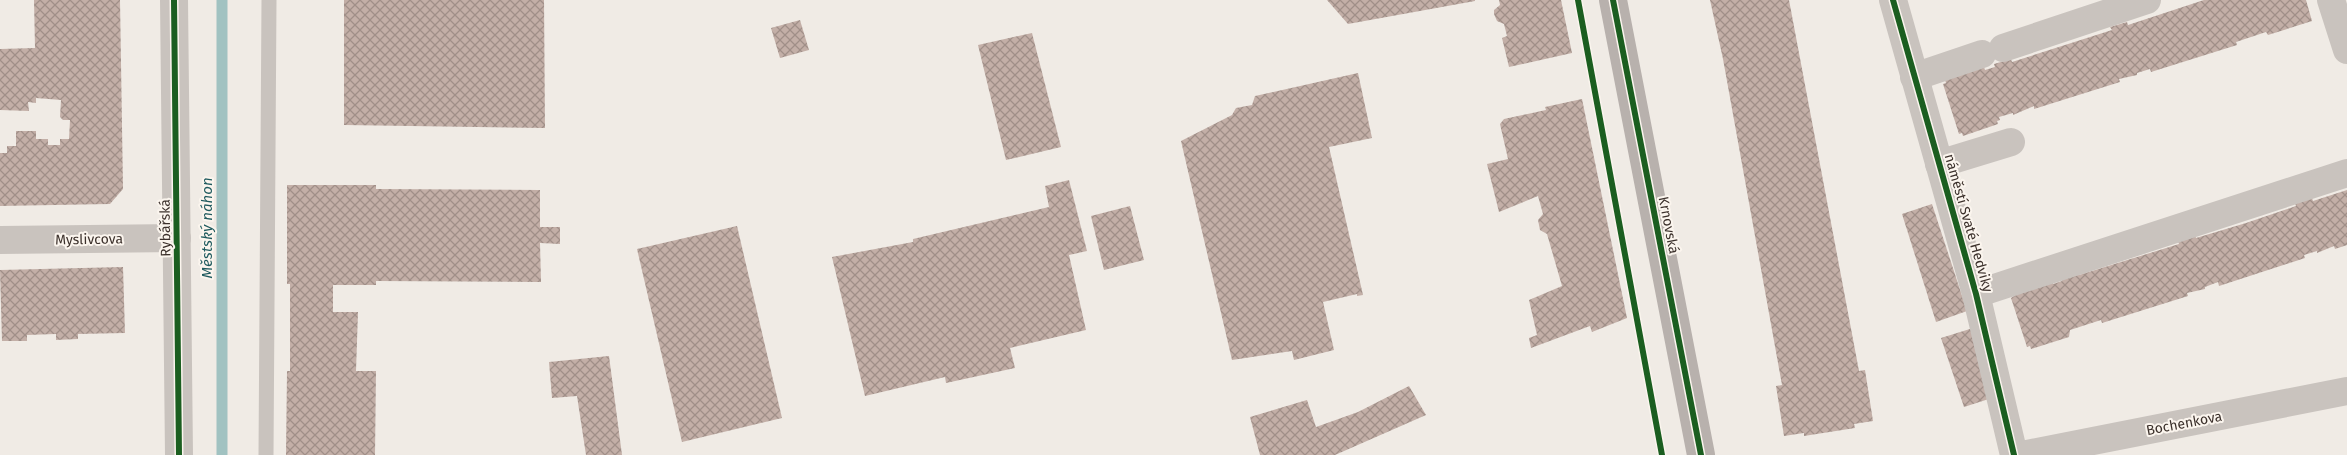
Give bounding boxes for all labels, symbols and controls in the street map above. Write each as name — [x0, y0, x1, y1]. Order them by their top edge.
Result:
street label: náměstí Svaté Hedviky — [1941, 152, 1996, 294]
water label: Městský náhon — [198, 177, 216, 279]
street label: Krnovská — [1655, 195, 1682, 255]
street label: Rybářská — [156, 199, 175, 257]
street label: Myslivcova — [55, 230, 123, 249]
street label: Bochenkova — [2145, 408, 2223, 439]

